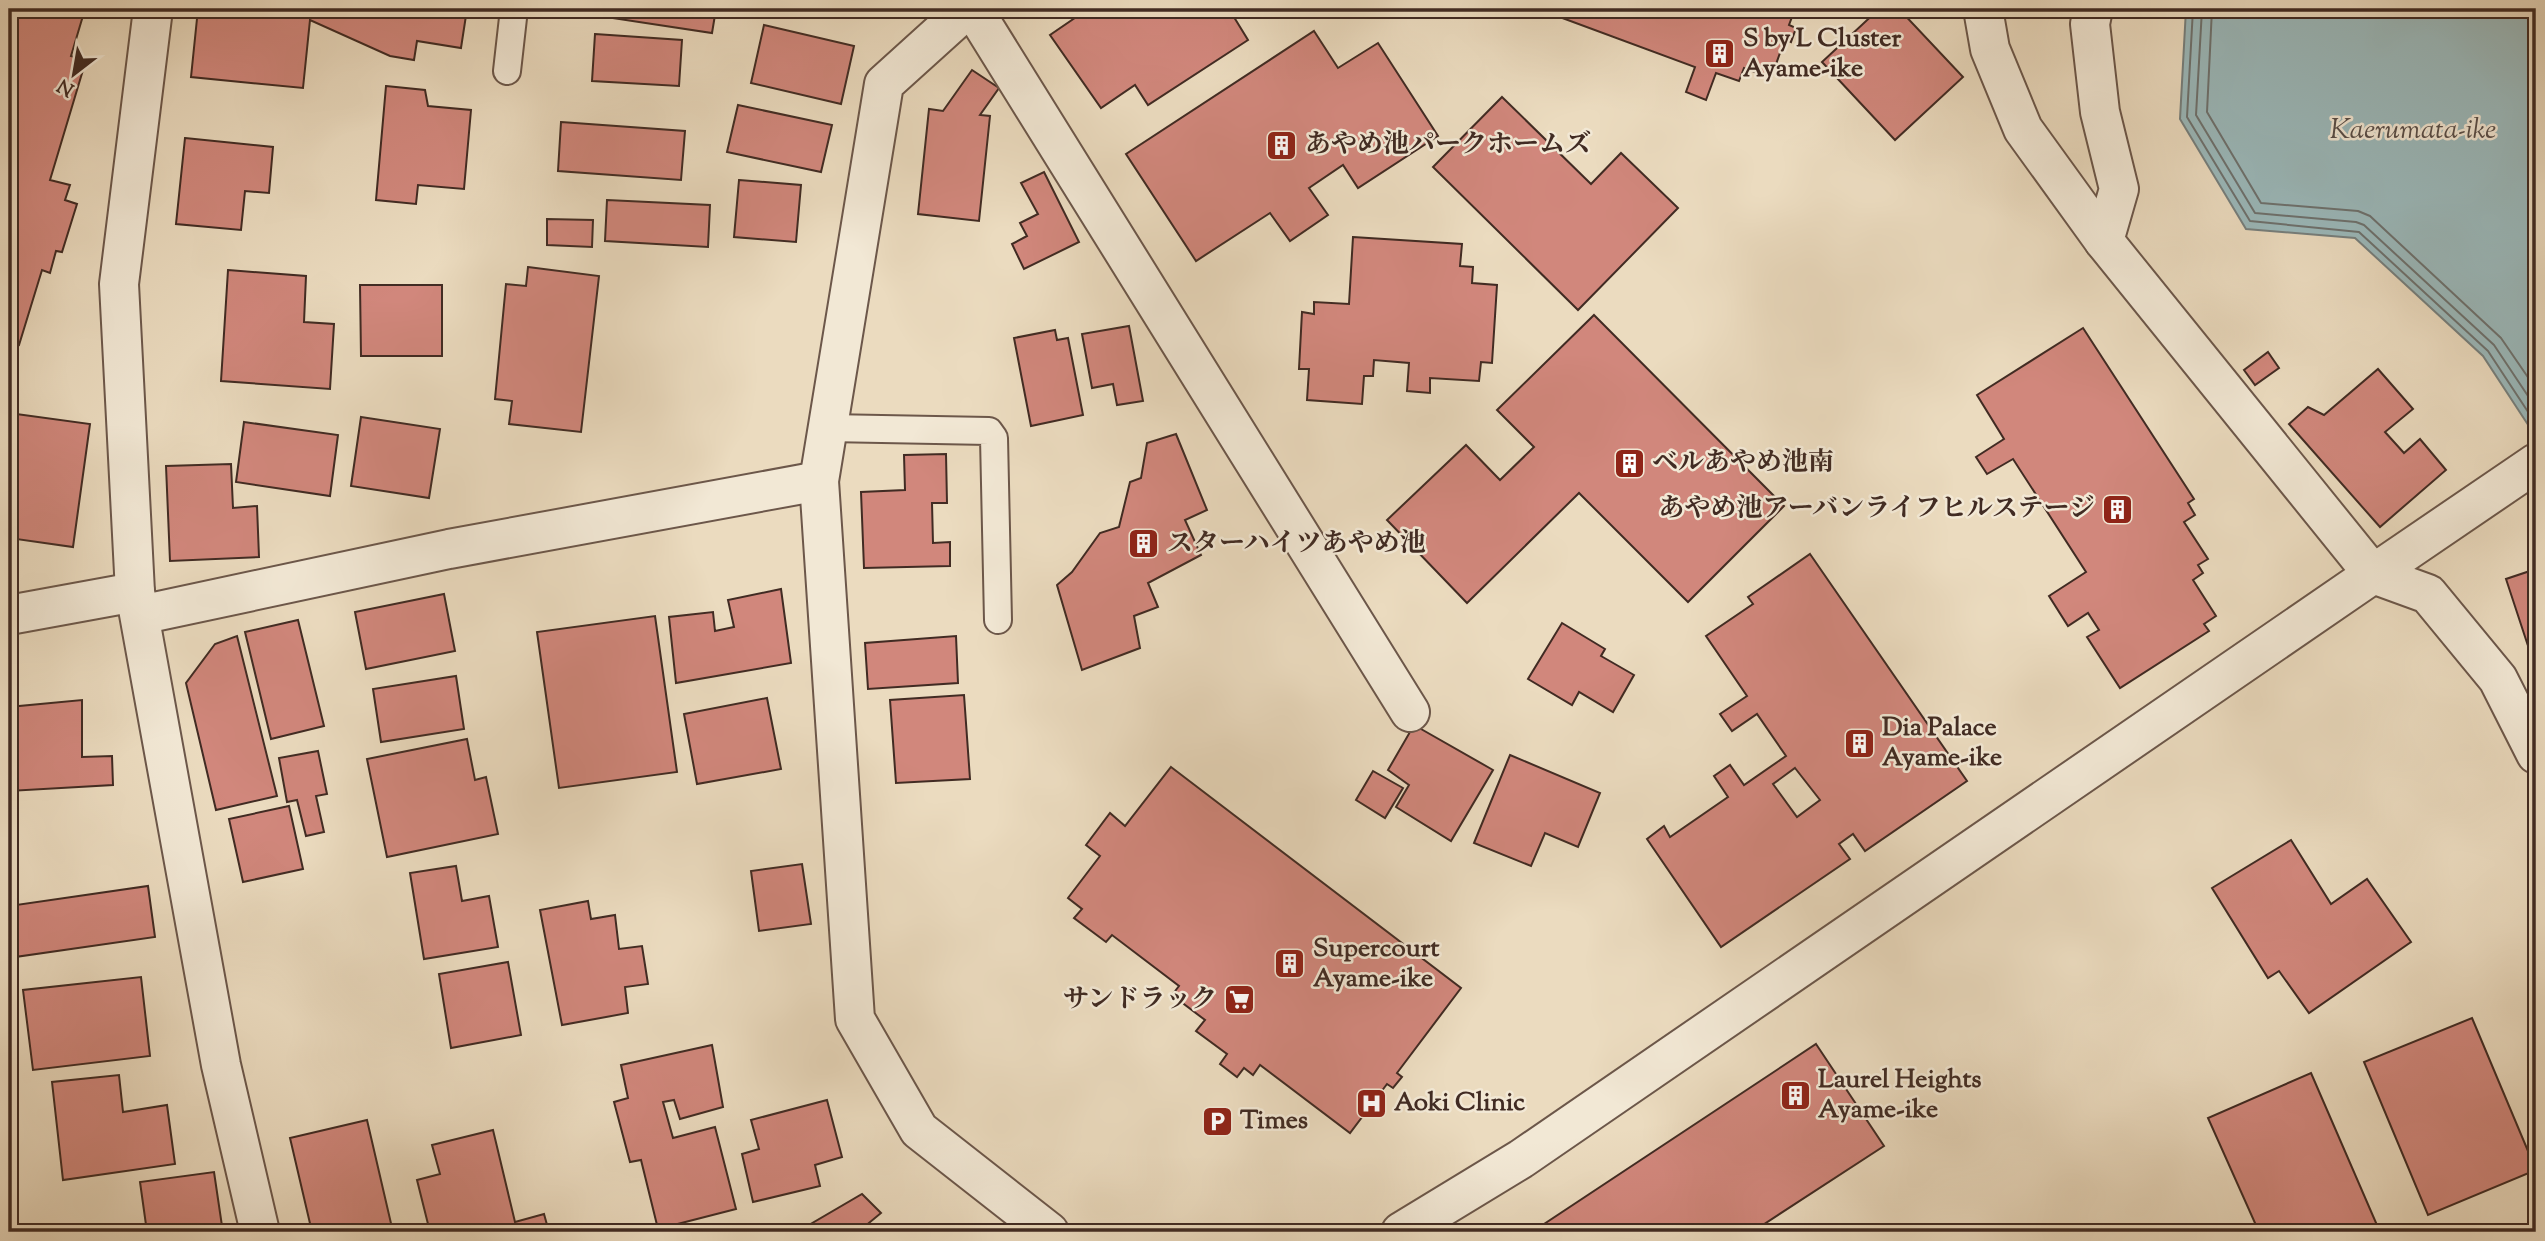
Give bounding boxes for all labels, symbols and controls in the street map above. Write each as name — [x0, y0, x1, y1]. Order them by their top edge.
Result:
place label: S by L Cluster Ayame-ike — [1743, 21, 1901, 88]
building icon: S by L Cluster Ayame-ike — [1703, 37, 1737, 71]
north arrow — [38, 38, 108, 108]
text: N — [53, 71, 80, 102]
water label: Kaerumata-ike — [2330, 111, 2496, 151]
place label: あやめ池パークホームズ — [1305, 127, 1591, 164]
building icon: あやめ池パークホームズ — [1265, 128, 1299, 162]
place label: ベルあやめ池南 — [1652, 445, 1834, 482]
building icon: ベルあやめ池南 — [1612, 446, 1646, 480]
place label: あやめ池アーバンライフヒルステージ — [1658, 491, 2095, 528]
building icon: あやめ池アーバンライフヒルステージ — [2101, 492, 2135, 526]
place label: スターハイツあやめ池 — [1167, 526, 1426, 563]
building icon: スターハイツあやめ池 — [1127, 527, 1161, 561]
place label: Dia Palace Ayame-ike — [1882, 710, 2002, 777]
building icon: Dia Palace Ayame-ike — [1842, 726, 1876, 760]
place label: Supercourt Ayame-ike — [1313, 931, 1439, 998]
building icon: Supercourt Ayame-ike — [1273, 947, 1307, 981]
place label: サンドラック — [1063, 982, 1217, 1019]
supermarket icon: サンドラック — [1223, 983, 1257, 1017]
place label: Laurel Heights Ayame-ike — [1818, 1062, 1982, 1129]
building icon: Laurel Heights Ayame-ike — [1778, 1078, 1812, 1112]
place label: Aoki Clinic — [1394, 1085, 1525, 1122]
hospital icon: Aoki Clinic — [1354, 1086, 1388, 1120]
place label: Times — [1240, 1103, 1308, 1140]
parking icon: Times — [1200, 1104, 1234, 1138]

